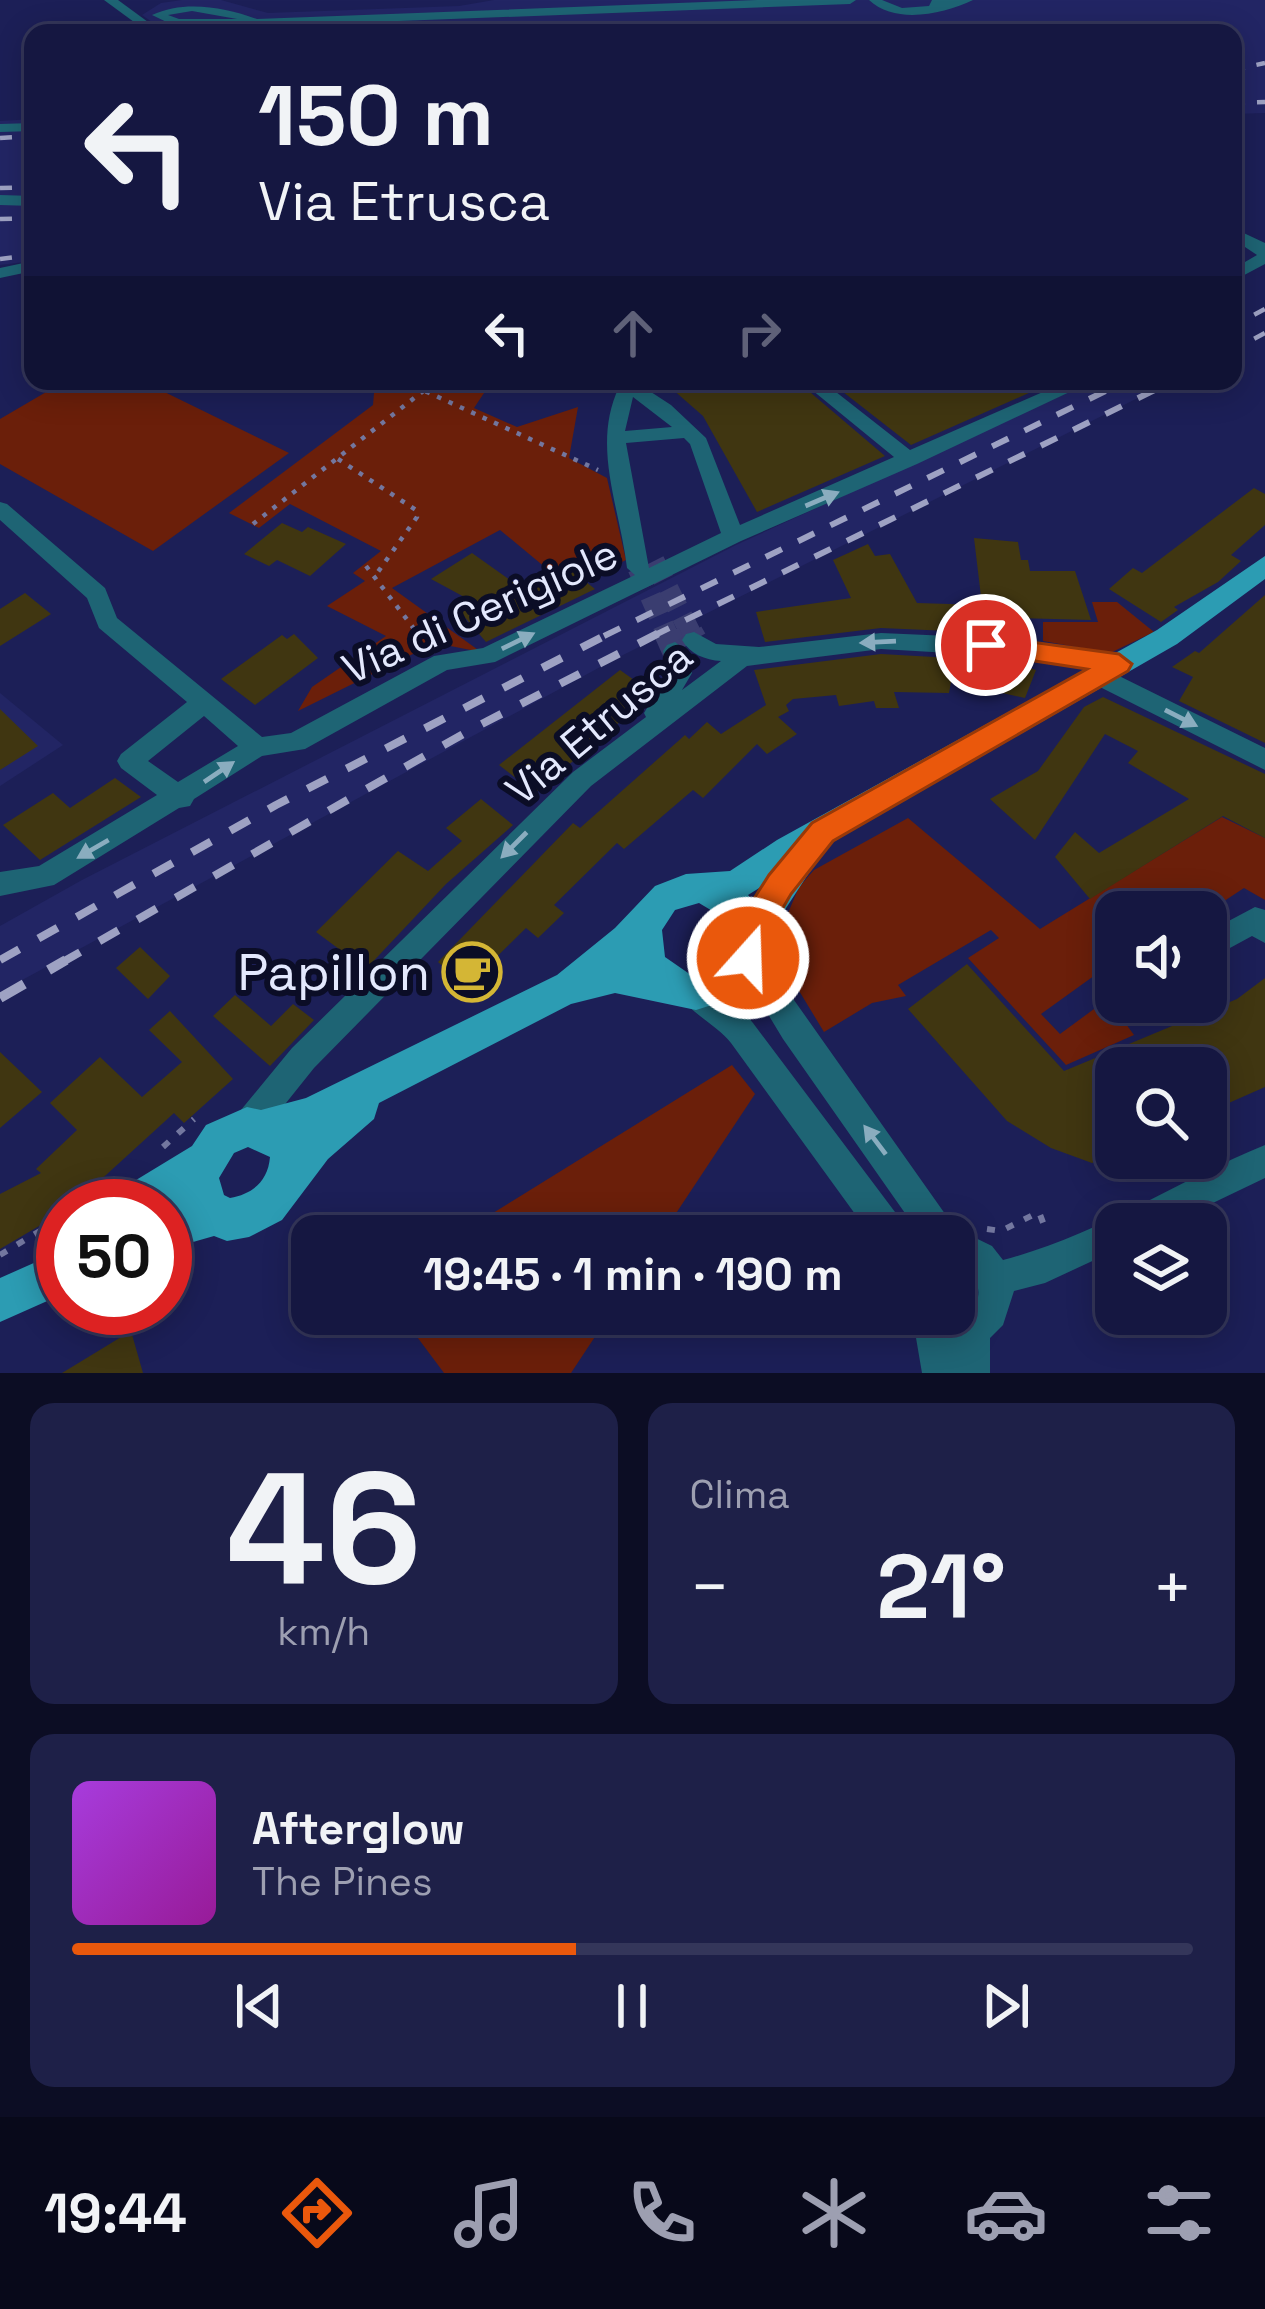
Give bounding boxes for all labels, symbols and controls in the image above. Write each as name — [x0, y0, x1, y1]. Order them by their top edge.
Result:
text: 150 m — [258, 62, 494, 170]
icon: left — [60, 72, 216, 228]
text: Via Etrusca — [258, 167, 550, 236]
icon: left — [474, 300, 540, 366]
icon: ahead — [600, 300, 666, 366]
icon: right — [726, 300, 792, 366]
one-way arrow — [804, 488, 839, 508]
street label: Via di Cerigiole — [334, 527, 626, 695]
pin — [935, 594, 1037, 696]
icon: arrive — [953, 612, 1019, 678]
street label: Via Etrusca — [495, 630, 703, 816]
one-way arrow — [501, 632, 535, 652]
one-way arrow — [858, 633, 896, 652]
one-way arrow — [1164, 708, 1199, 728]
one-way arrow — [203, 761, 236, 784]
one-way arrow — [500, 831, 528, 859]
one-way arrow — [77, 837, 110, 858]
map controls — [1095, 891, 1227, 1335]
button: sound — [1095, 891, 1227, 1023]
position arrow — [685, 895, 811, 1021]
place label: Papillon — [237, 940, 430, 1005]
cafe icon: Papillon — [441, 941, 503, 1003]
button: search — [1095, 1047, 1227, 1179]
one-way arrow — [863, 1124, 888, 1155]
speed limit sign: 50 — [36, 1179, 192, 1335]
button: layers — [1095, 1203, 1227, 1335]
text: 19:45 · 1 min · 190 m — [423, 1246, 843, 1303]
text: 46 — [226, 1429, 422, 1629]
text: Clima — [690, 1470, 790, 1519]
text: 21° — [876, 1529, 1006, 1644]
text: − — [690, 1545, 730, 1629]
text: + — [1152, 1545, 1193, 1629]
text: km/h — [277, 1607, 370, 1656]
text: Afterglow — [252, 1800, 465, 1857]
text: The Pines — [252, 1857, 433, 1906]
icon: previous — [226, 1973, 292, 2039]
icon: pause — [599, 1973, 665, 2039]
icon: next — [973, 1973, 1039, 2039]
icon: directions — [275, 2171, 359, 2255]
icon: music — [447, 2171, 531, 2255]
icon: phone — [620, 2171, 704, 2255]
icon: climate — [792, 2171, 876, 2255]
icon: car — [964, 2171, 1048, 2255]
icon: filters — [1137, 2171, 1221, 2255]
text: 19:44 — [44, 2179, 187, 2248]

